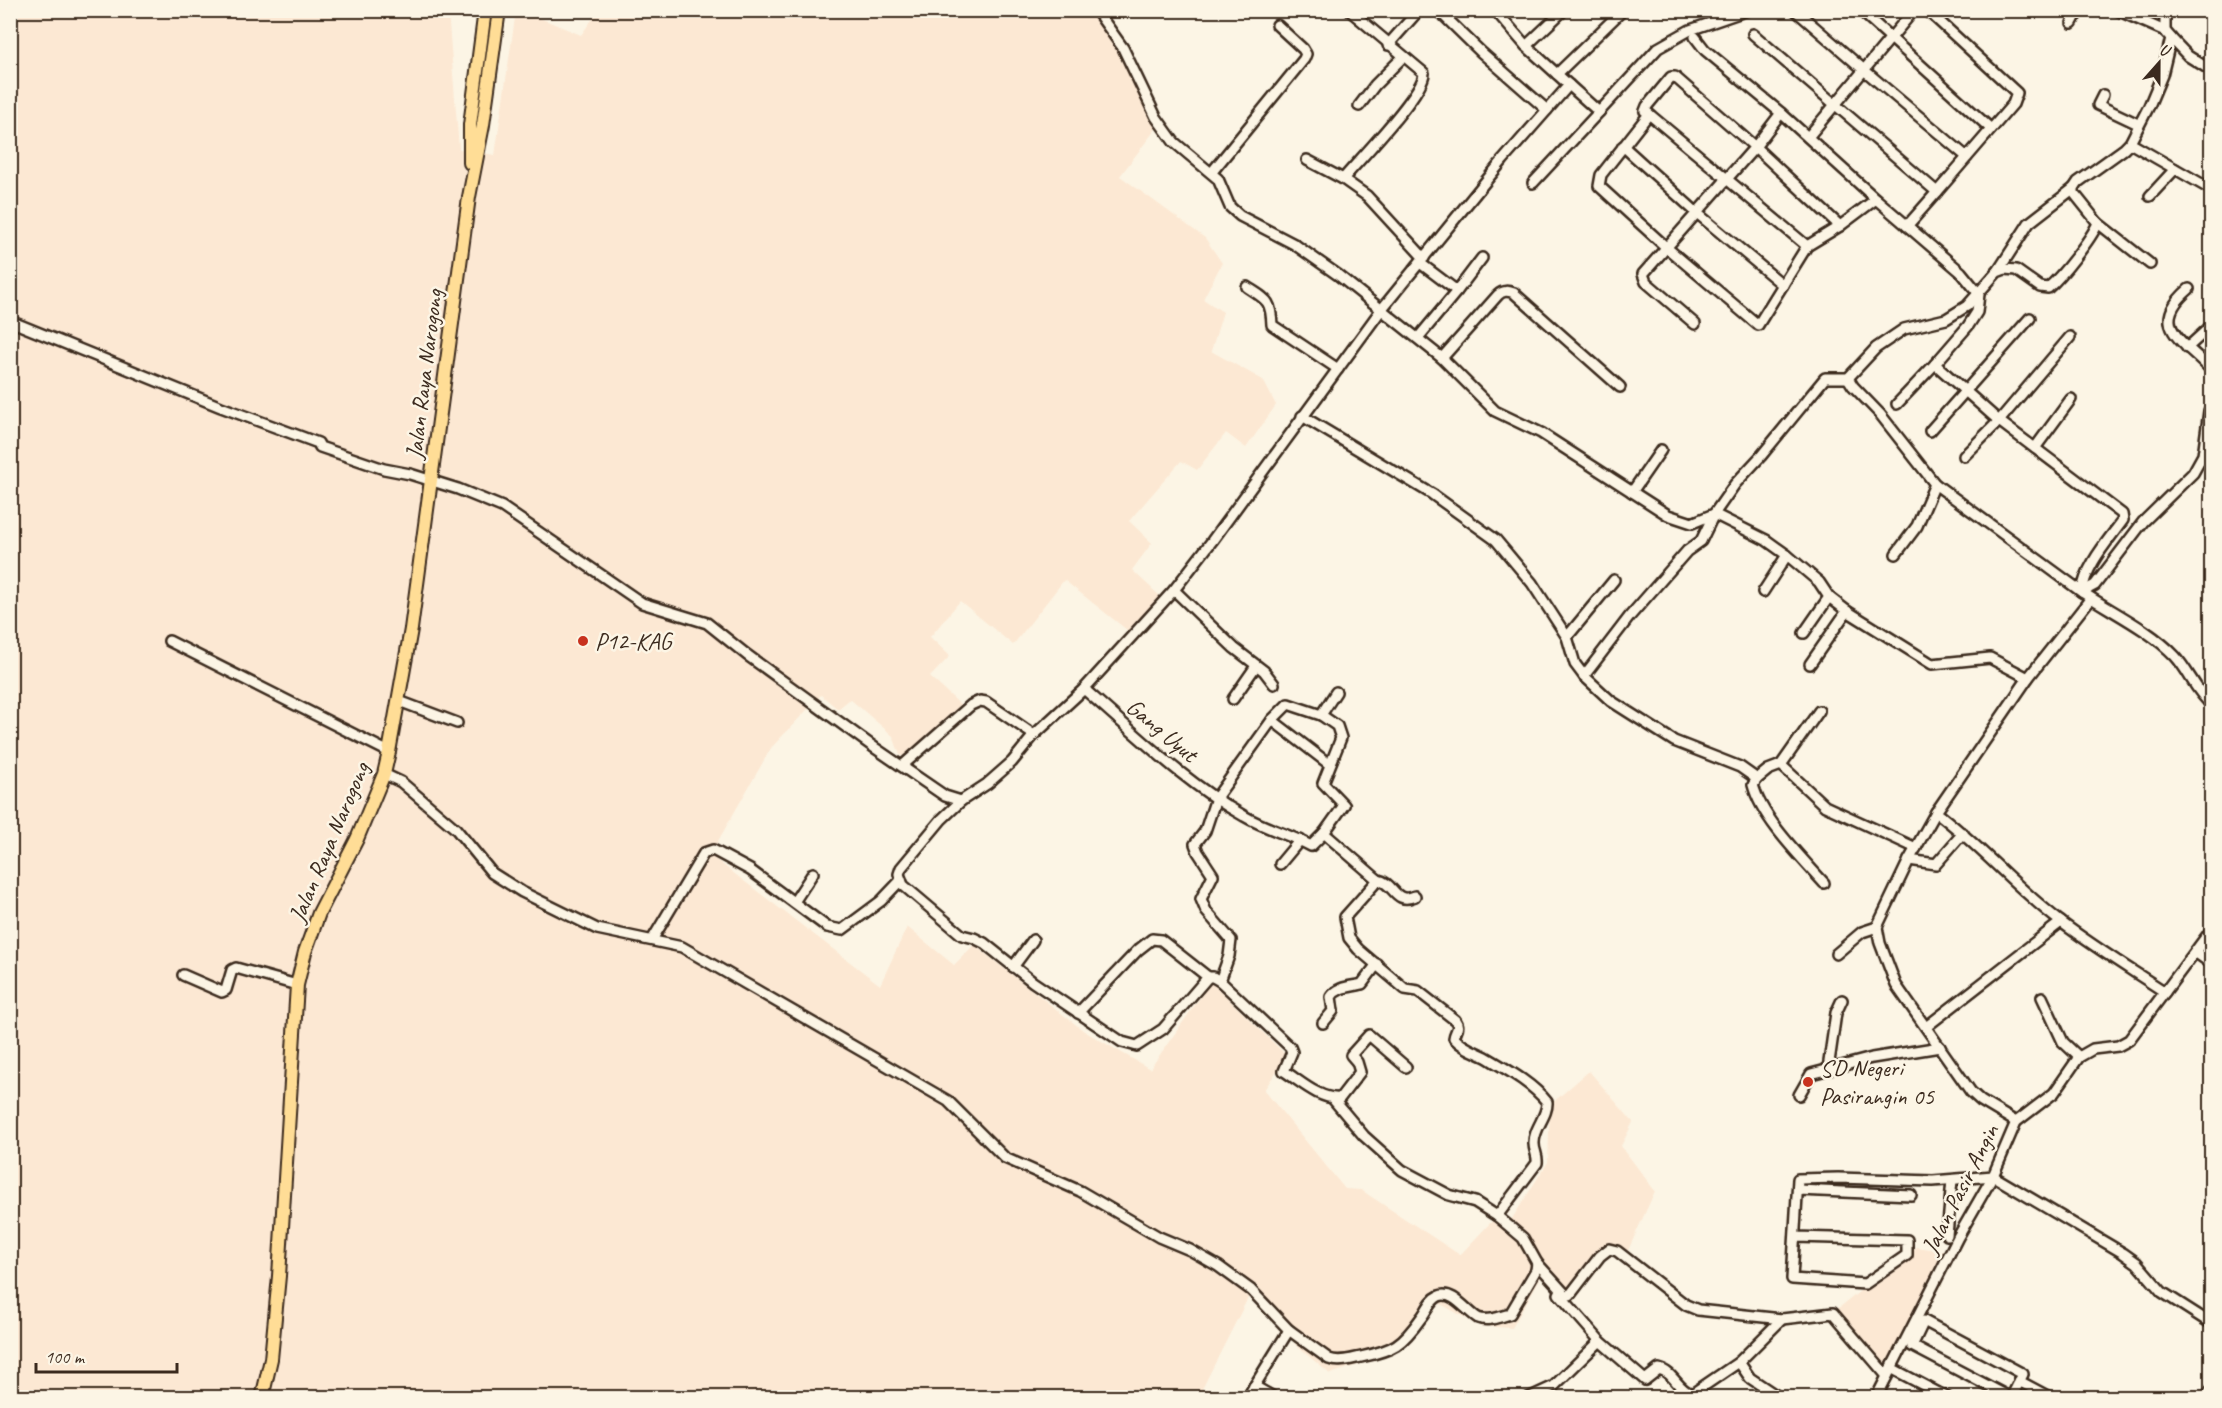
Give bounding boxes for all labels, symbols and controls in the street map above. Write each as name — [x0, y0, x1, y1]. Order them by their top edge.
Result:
north arrow — [2129, 33, 2189, 93]
text: U — [2157, 39, 2174, 62]
street label: Jalan Raya Narogong — [399, 286, 449, 462]
place label: P12-KAG — [595, 626, 673, 656]
marker: P12-KAG — [576, 634, 590, 648]
street label: Gang Uyut — [1120, 692, 1205, 770]
street label: Jalan Raya Narogong — [281, 756, 377, 927]
place label: SD Negeri Pasirangin 05 — [1820, 1053, 1935, 1111]
marker: SD Negeri Pasirangin 05 — [1801, 1075, 1815, 1089]
street label: Jalan Pasir Angin — [1914, 1118, 2006, 1260]
scale bar — [36, 1336, 177, 1374]
text: 100 m — [45, 1346, 86, 1368]

